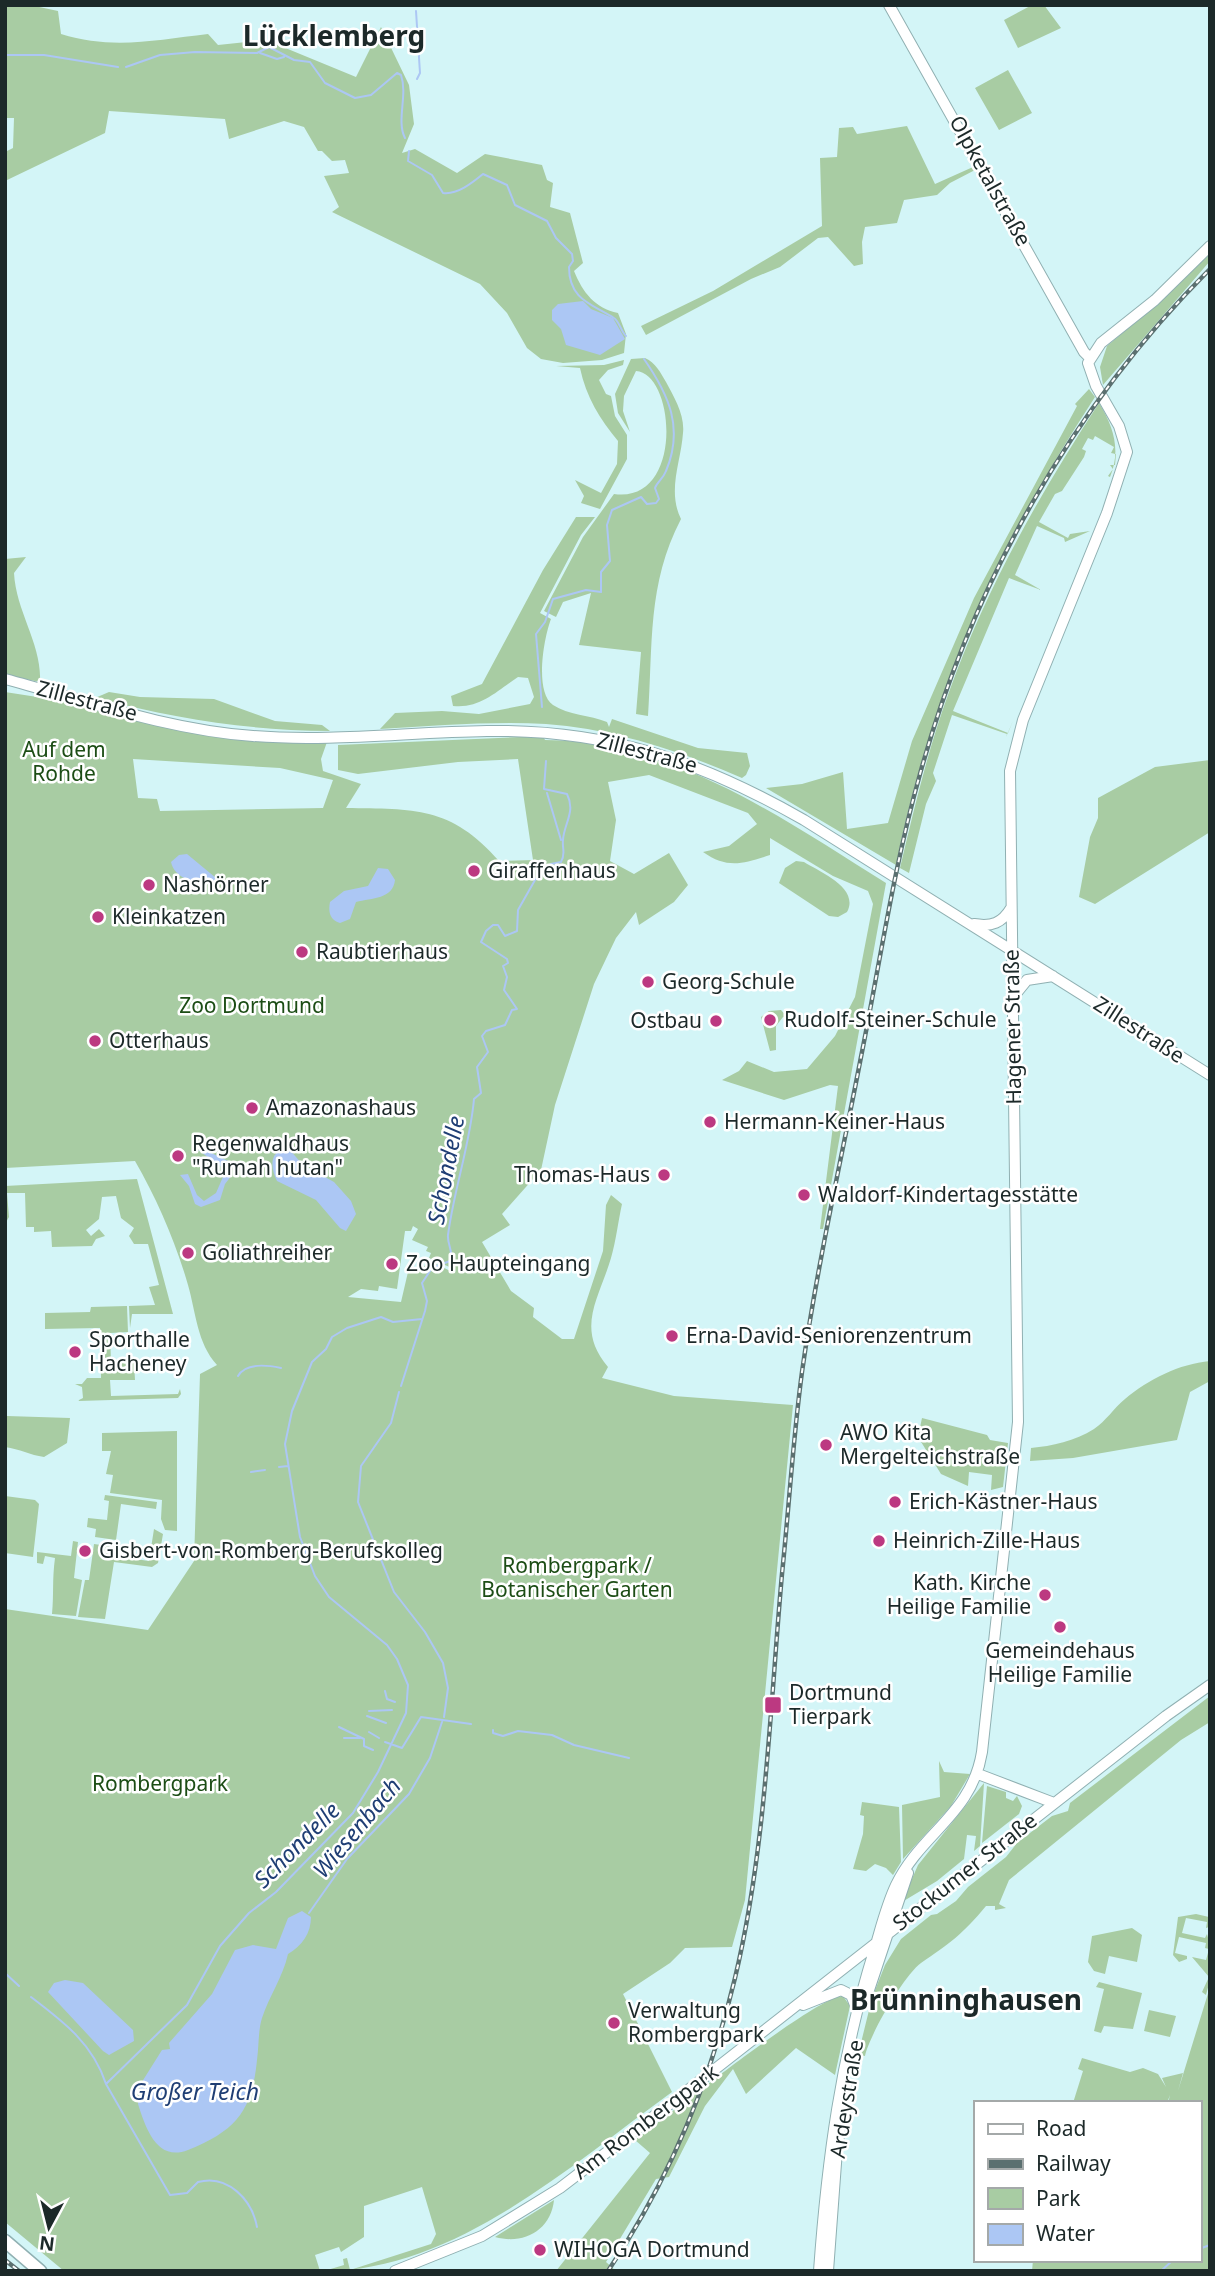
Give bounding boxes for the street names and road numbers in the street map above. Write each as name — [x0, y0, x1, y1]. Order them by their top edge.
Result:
street label: Olpketalstraße — [943, 110, 1038, 251]
street label: Zillestraße — [34, 673, 141, 727]
street label: Zillestraße — [594, 725, 701, 779]
street label: Hagener Straße — [997, 949, 1027, 1105]
street label: Zillestraße — [1089, 989, 1190, 1069]
street label: Stockumer Straße — [886, 1806, 1042, 1936]
street label: Ardeystraße — [823, 2038, 869, 2160]
street label: Am Rombergpark — [567, 2057, 724, 2185]

